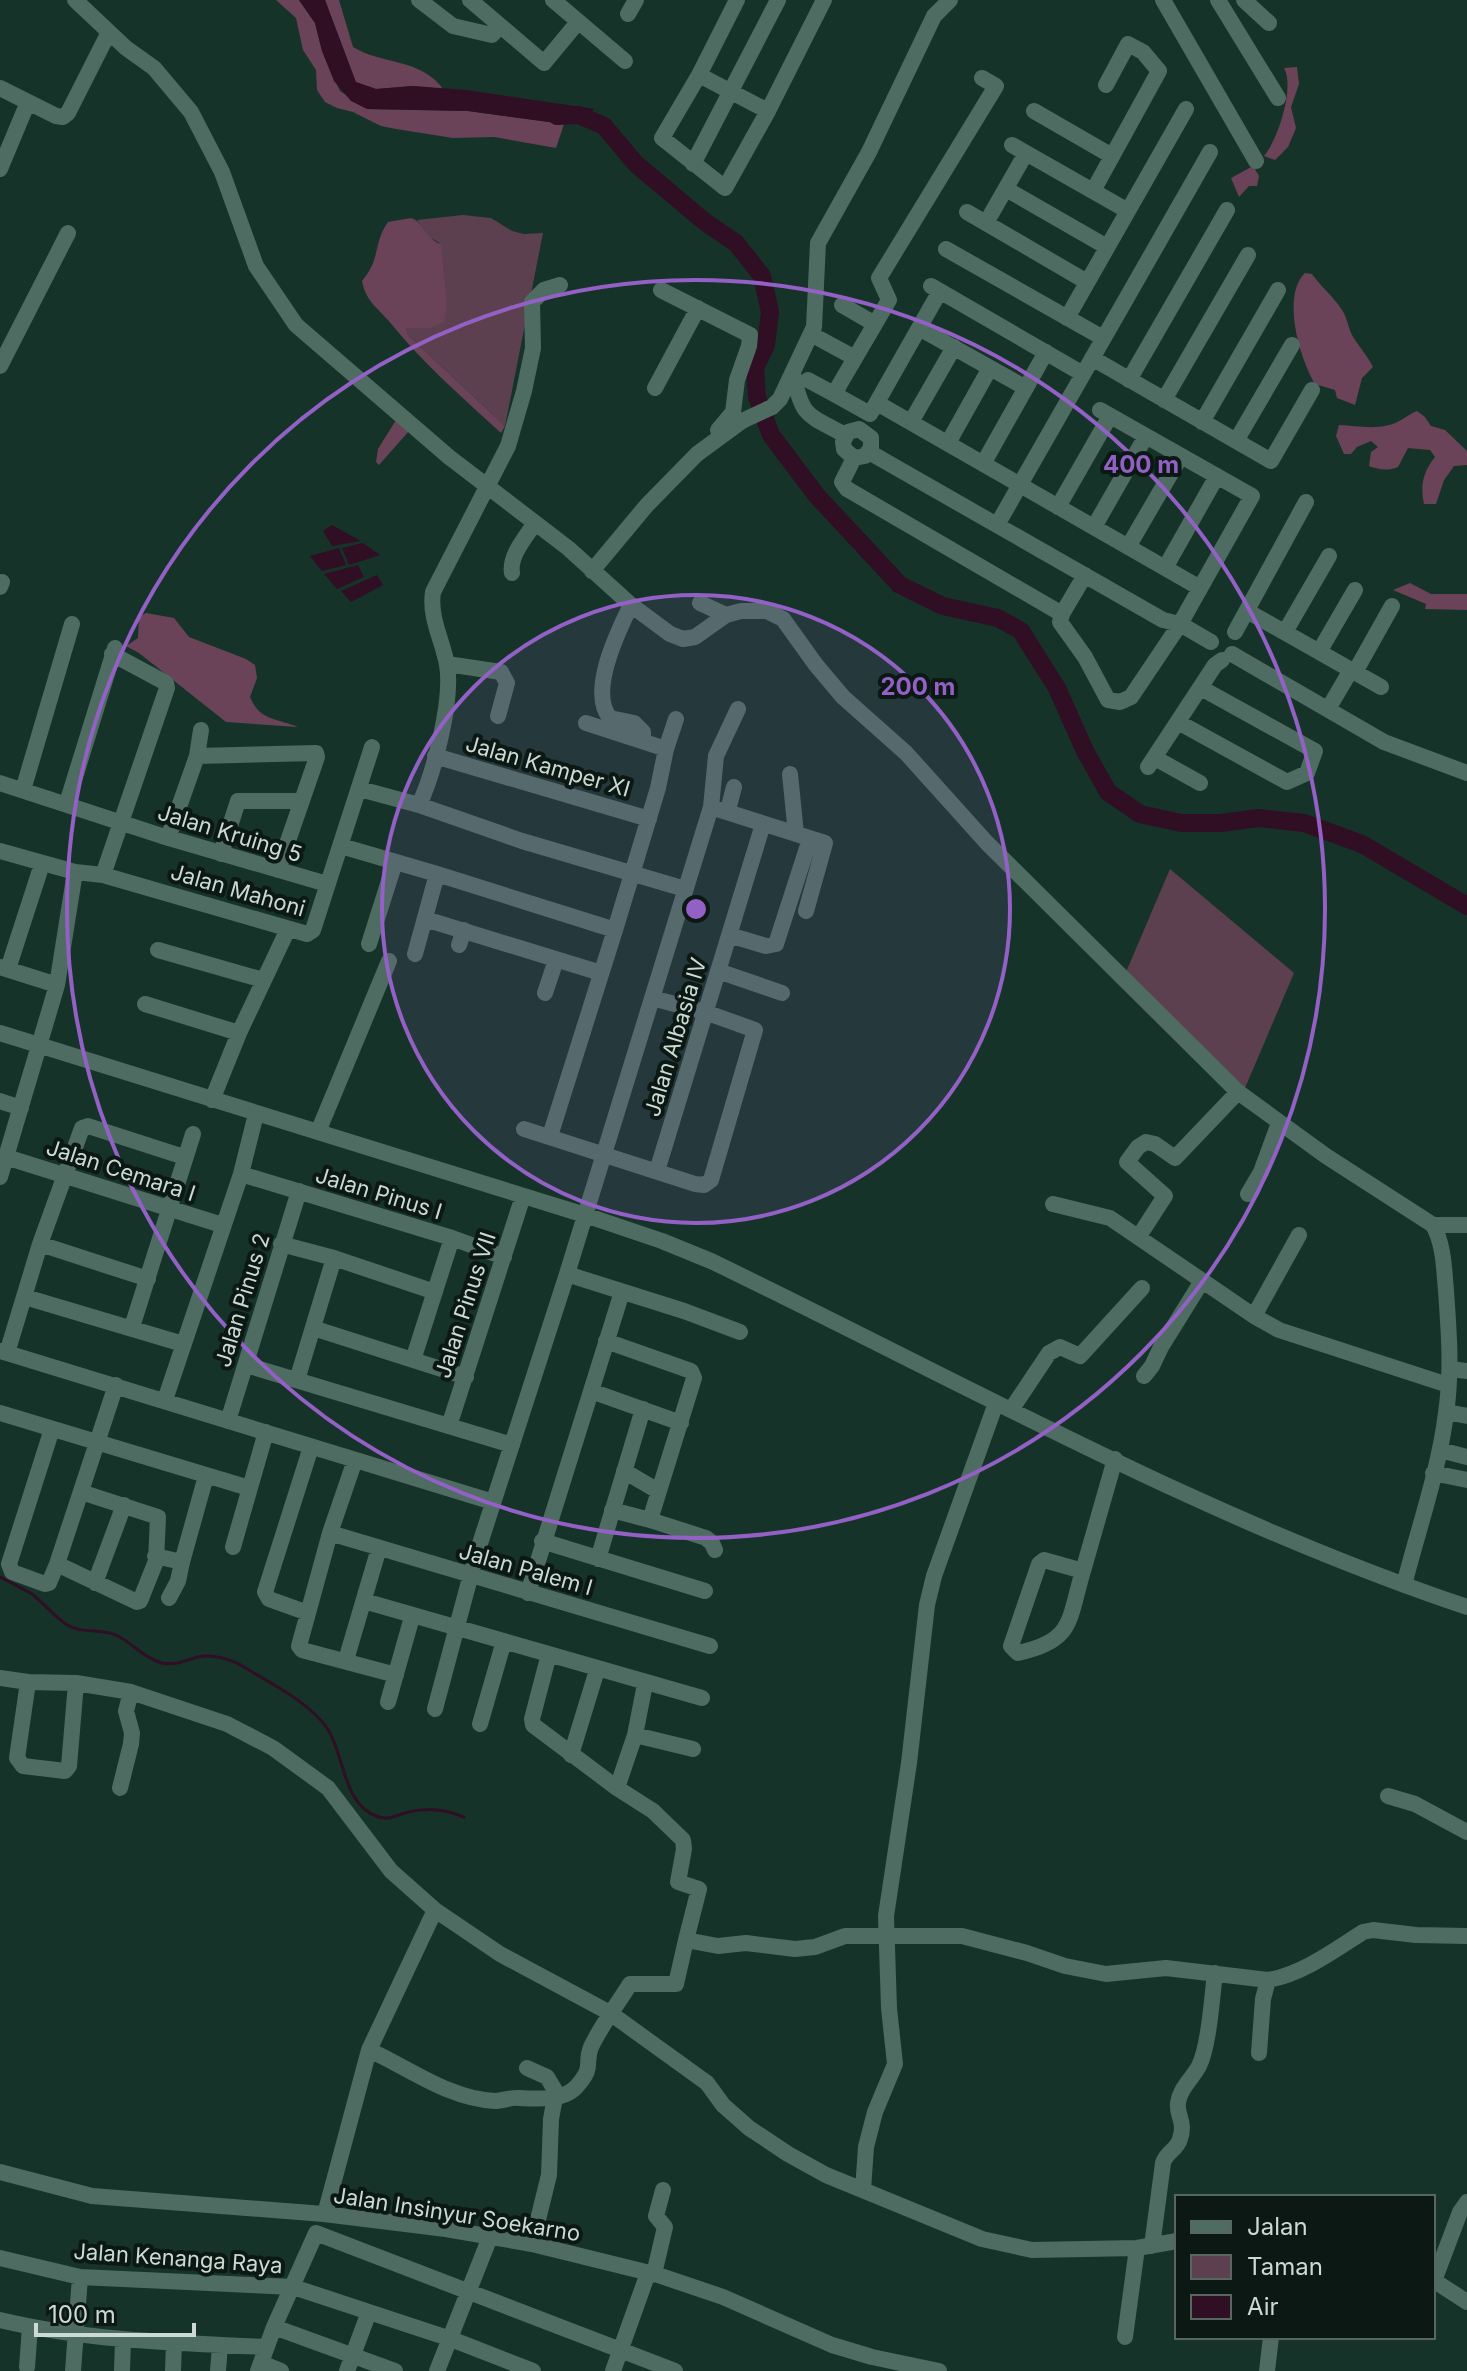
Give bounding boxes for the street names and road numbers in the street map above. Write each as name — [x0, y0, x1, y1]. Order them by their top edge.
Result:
street label: Jalan Kamper XI — [463, 730, 633, 802]
street label: Jalan Kruing 5 — [155, 799, 305, 867]
street label: Jalan Mahoni — [168, 858, 308, 922]
street label: Jalan Albasia lV — [639, 955, 711, 1119]
street label: Jalan Cemara I — [43, 1134, 199, 1206]
street label: Jalan Pinus I — [313, 1161, 445, 1225]
street label: Jalan Pinus VII — [429, 1229, 501, 1381]
street label: Jalan Pinus 2 — [209, 1230, 275, 1370]
street label: Jalan Palem I — [456, 1538, 596, 1600]
street label: Jalan Insinyur Soekarno — [332, 2182, 582, 2246]
street label: Jalan Kenanga Raya — [73, 2238, 283, 2278]

